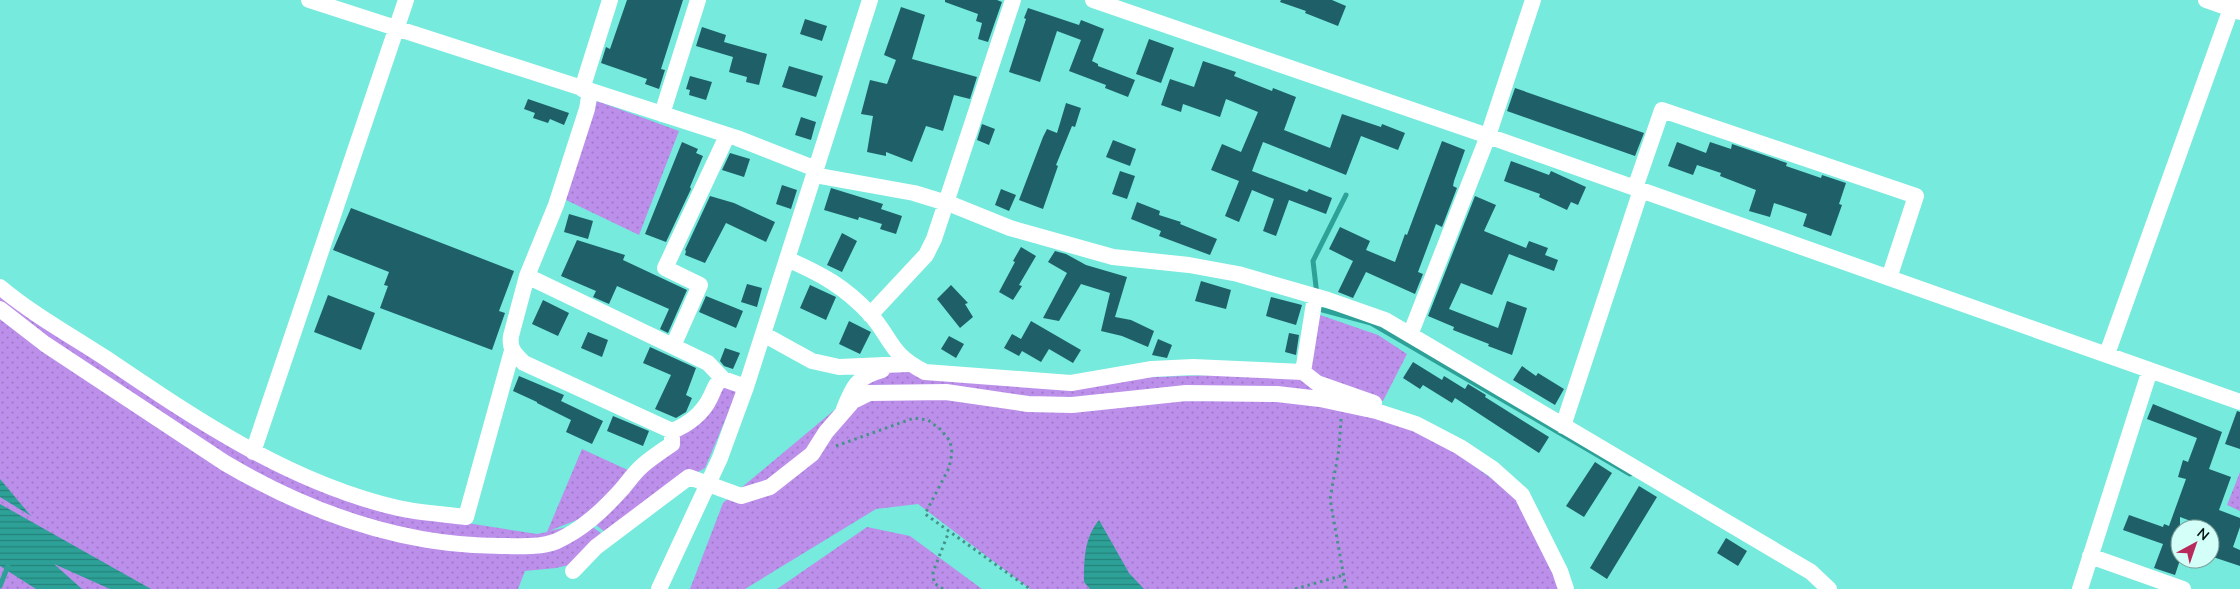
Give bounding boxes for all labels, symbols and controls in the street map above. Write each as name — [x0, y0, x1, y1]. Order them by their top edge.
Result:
north arrow — [2170, 519, 2220, 569]
text: N — [2194, 524, 2213, 544]

